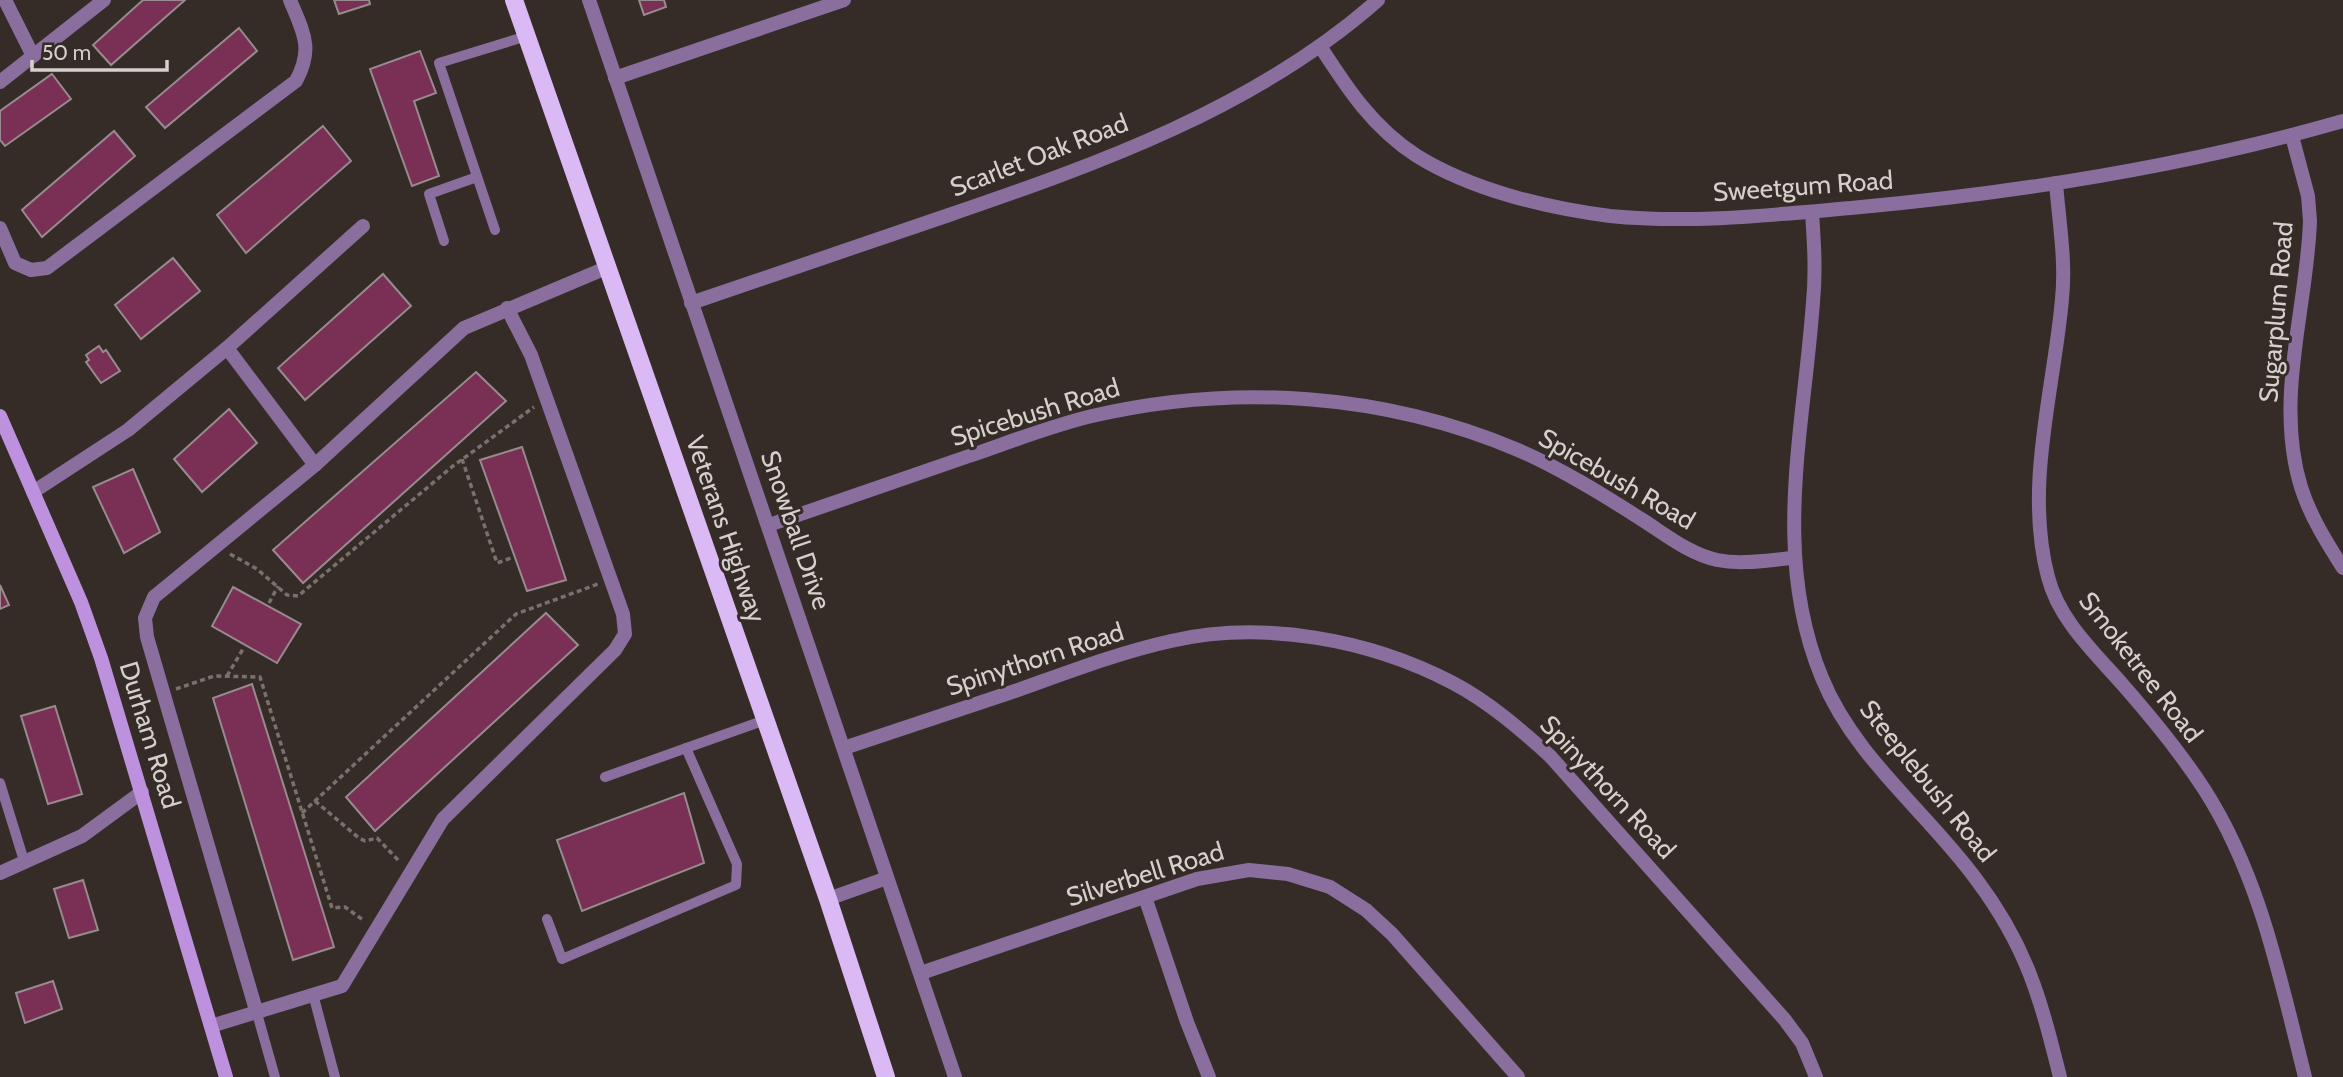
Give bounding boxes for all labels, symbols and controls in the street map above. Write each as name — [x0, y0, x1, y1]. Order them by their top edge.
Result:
scale bar — [32, 28, 166, 72]
text: 50 m — [42, 40, 91, 65]
street label: Scarlet Oak Road — [946, 106, 1132, 204]
street label: Sweetgum Road — [1712, 164, 1894, 208]
street label: Sugarplum Road — [2252, 220, 2300, 404]
street label: Spicebush Road — [947, 371, 1123, 453]
street label: Spicebush Road — [1533, 421, 1701, 537]
street label: Veterans Highway — [679, 431, 773, 627]
street label: Snowball Drive — [754, 446, 838, 614]
street label: Smoketree Road — [2072, 585, 2210, 749]
street label: Spinythorn Road — [942, 615, 1128, 703]
street label: Durham Road — [112, 658, 188, 812]
street label: Steeplebush Road — [1853, 694, 2003, 868]
street label: Spinythorn Road — [1533, 709, 1683, 865]
street label: Silverbell Road — [1062, 835, 1228, 913]

